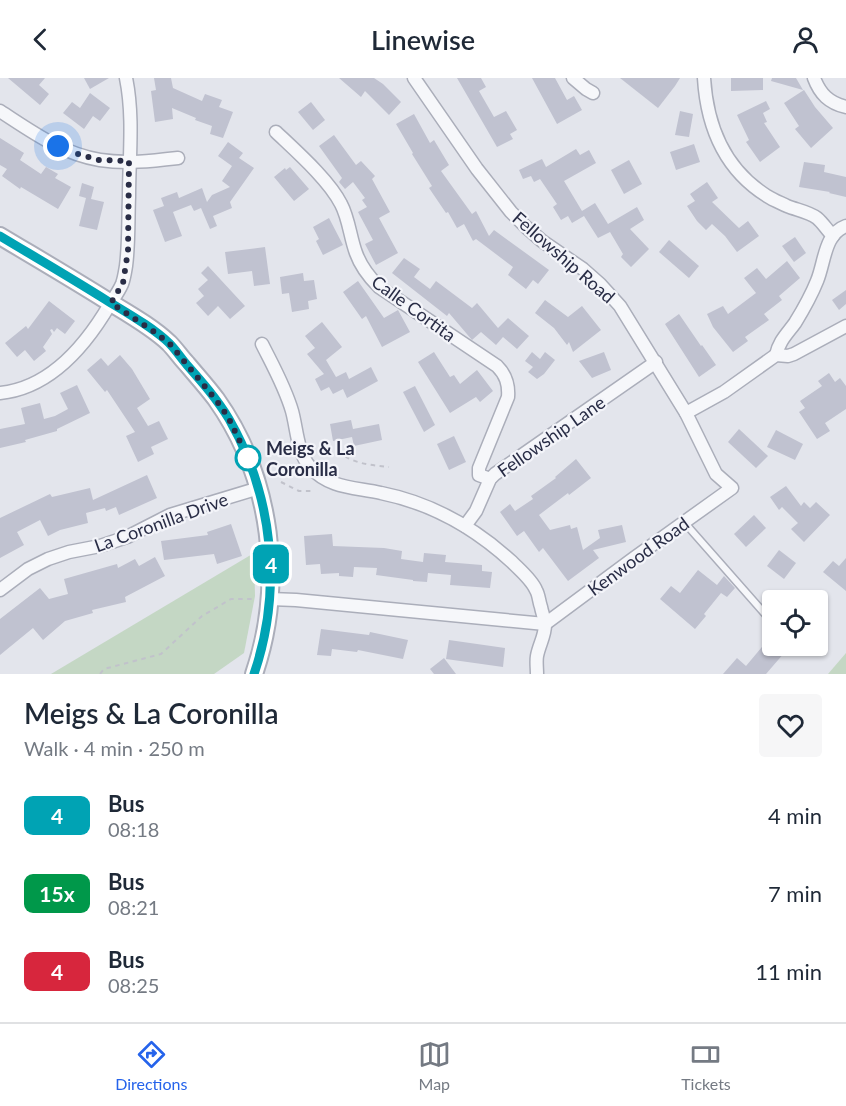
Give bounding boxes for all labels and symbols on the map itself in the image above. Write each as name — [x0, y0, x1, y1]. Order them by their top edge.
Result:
your location — [43, 131, 73, 161]
street label: Fellowship Road — [508, 207, 620, 307]
street label: Calle Cortita — [368, 270, 460, 346]
street label: Fellowship Lane — [493, 391, 609, 481]
place label: Meigs & La Coronilla — [266, 437, 355, 480]
marker: Meigs & La Coronilla — [235, 445, 261, 471]
street label: La Coronilla Drive — [91, 488, 231, 556]
street label: Kenwood Road — [583, 512, 693, 600]
line badge: 4 — [252, 544, 290, 584]

